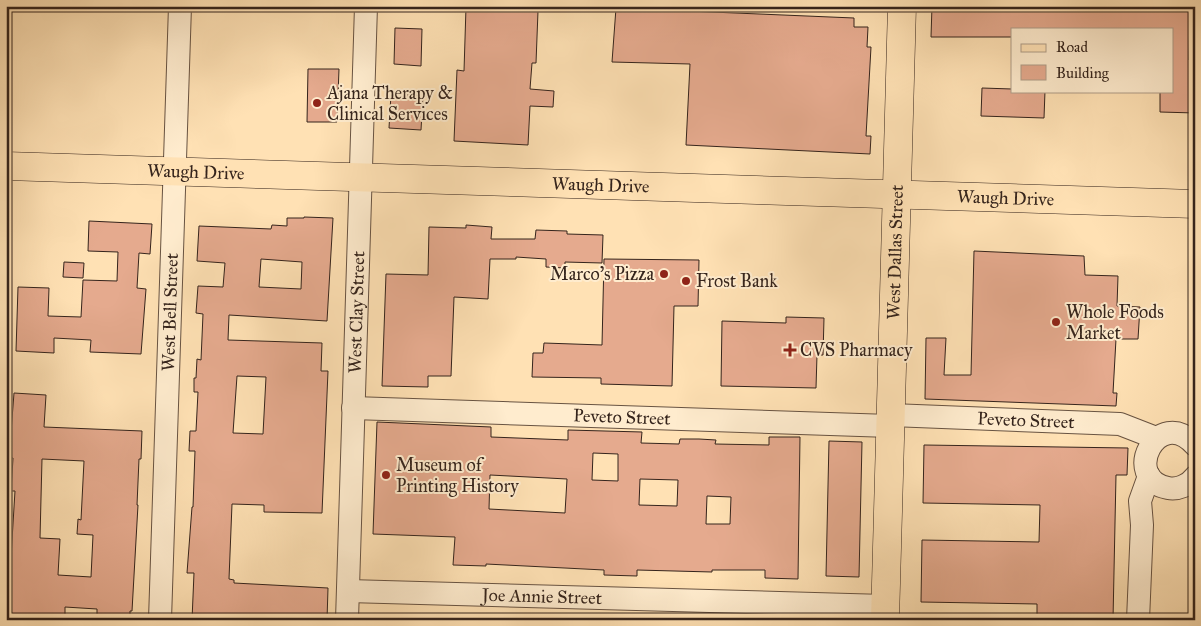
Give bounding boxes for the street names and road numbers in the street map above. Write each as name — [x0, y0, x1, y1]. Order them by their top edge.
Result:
street label: Waugh Drive — [147, 160, 245, 185]
street label: Waugh Drive — [552, 172, 650, 198]
street label: West Dallas Street — [882, 184, 908, 320]
street label: Waugh Drive — [956, 185, 1054, 210]
street label: West Clay Street — [344, 250, 369, 374]
street label: West Bell Street — [157, 252, 183, 372]
street label: Peveto Street — [573, 404, 672, 430]
street label: Peveto Street — [977, 407, 1076, 433]
street label: Joe Annie Street — [480, 584, 603, 609]

